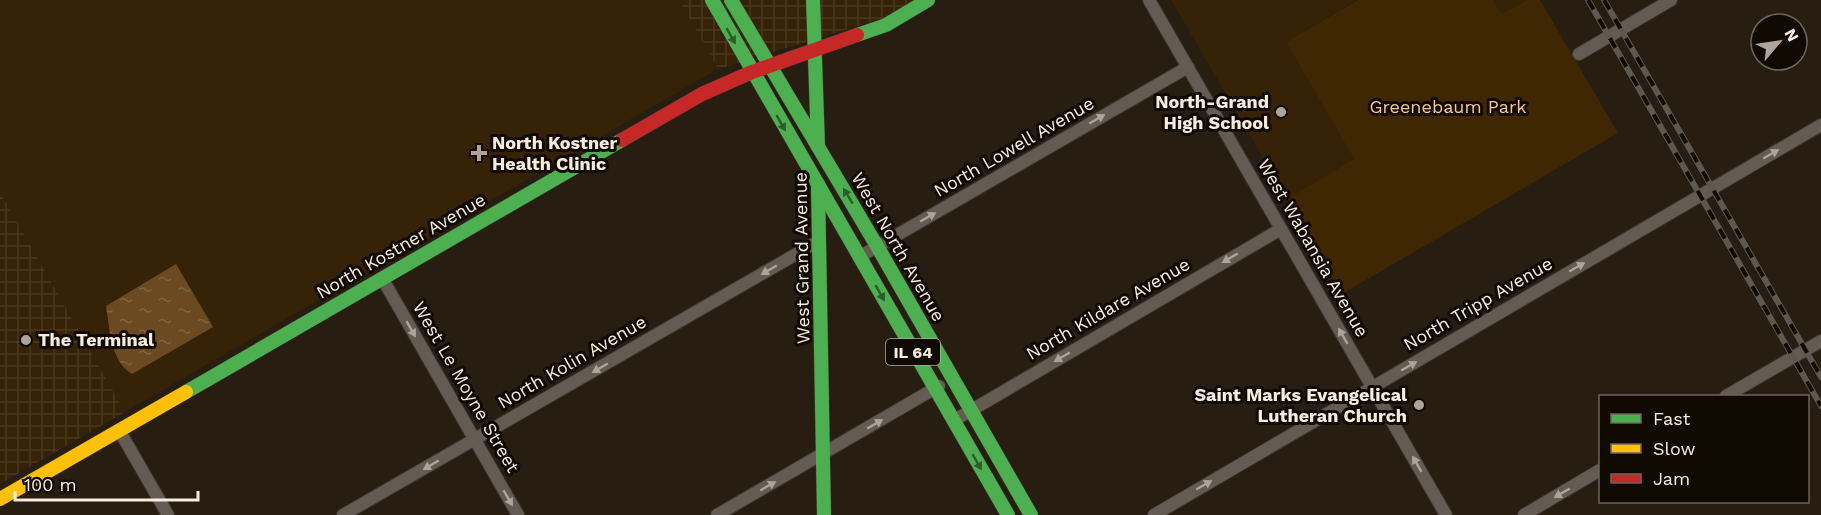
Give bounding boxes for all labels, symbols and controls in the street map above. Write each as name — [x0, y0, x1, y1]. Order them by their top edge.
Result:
north arrow — [1749, 12, 1809, 72]
text: N — [1780, 25, 1803, 45]
one-way arrow — [726, 28, 736, 45]
place label: North-Grand High School — [1155, 91, 1269, 133]
street label: North Lowell Avenue — [930, 92, 1097, 201]
park label: Greenebaum Park — [1370, 96, 1526, 117]
marker: North-Grand High School — [1274, 105, 1288, 119]
one-way arrow — [776, 114, 786, 131]
one-way arrow — [1089, 114, 1105, 125]
place label: North Kostner Health Clinic — [492, 132, 618, 174]
marker: North Kostner Health Clinic — [470, 144, 488, 162]
one-way arrow — [1763, 149, 1779, 160]
street label: West Wabansia Avenue — [1254, 155, 1373, 341]
street label: West North Avenue — [847, 168, 950, 325]
street label: West Grand Avenue — [790, 172, 813, 344]
street label: North Kostner Avenue — [312, 188, 489, 303]
one-way arrow — [842, 188, 853, 204]
one-way arrow — [920, 212, 937, 222]
street label: North Tripp Avenue — [1400, 252, 1556, 355]
street label: North Kildare Avenue — [1022, 253, 1193, 364]
one-way arrow — [1222, 253, 1239, 263]
one-way arrow — [1569, 262, 1585, 273]
one-way arrow — [761, 265, 777, 276]
one-way arrow — [874, 285, 885, 301]
street label: West Le Moyne Street — [409, 297, 524, 476]
street label: North Kolin Avenue — [494, 311, 650, 413]
one-way arrow — [406, 321, 416, 338]
one-way arrow — [1338, 328, 1348, 345]
place label: The Terminal — [38, 329, 154, 350]
marker: The Terminal — [19, 333, 33, 347]
road number: IL 64 — [886, 339, 940, 365]
one-way arrow — [1054, 351, 1070, 362]
one-way arrow — [1401, 361, 1418, 371]
one-way arrow — [592, 362, 608, 373]
place label: Saint Marks Evangelical Lutheran Church — [1195, 384, 1407, 426]
legend — [1599, 395, 1809, 503]
marker: Saint Marks Evangelical Lutheran Church — [1412, 398, 1426, 412]
text: Fast — [1653, 408, 1691, 429]
one-way arrow — [866, 419, 883, 429]
text: Slow — [1653, 438, 1696, 459]
one-way arrow — [972, 454, 982, 471]
one-way arrow — [1412, 455, 1422, 472]
one-way arrow — [422, 460, 439, 470]
scale bar — [15, 464, 198, 502]
text: Jam — [1653, 468, 1690, 489]
text: 100 m — [24, 474, 77, 495]
one-way arrow — [760, 480, 776, 491]
one-way arrow — [1196, 480, 1212, 491]
one-way arrow — [1554, 487, 1570, 498]
one-way arrow — [503, 490, 514, 506]

